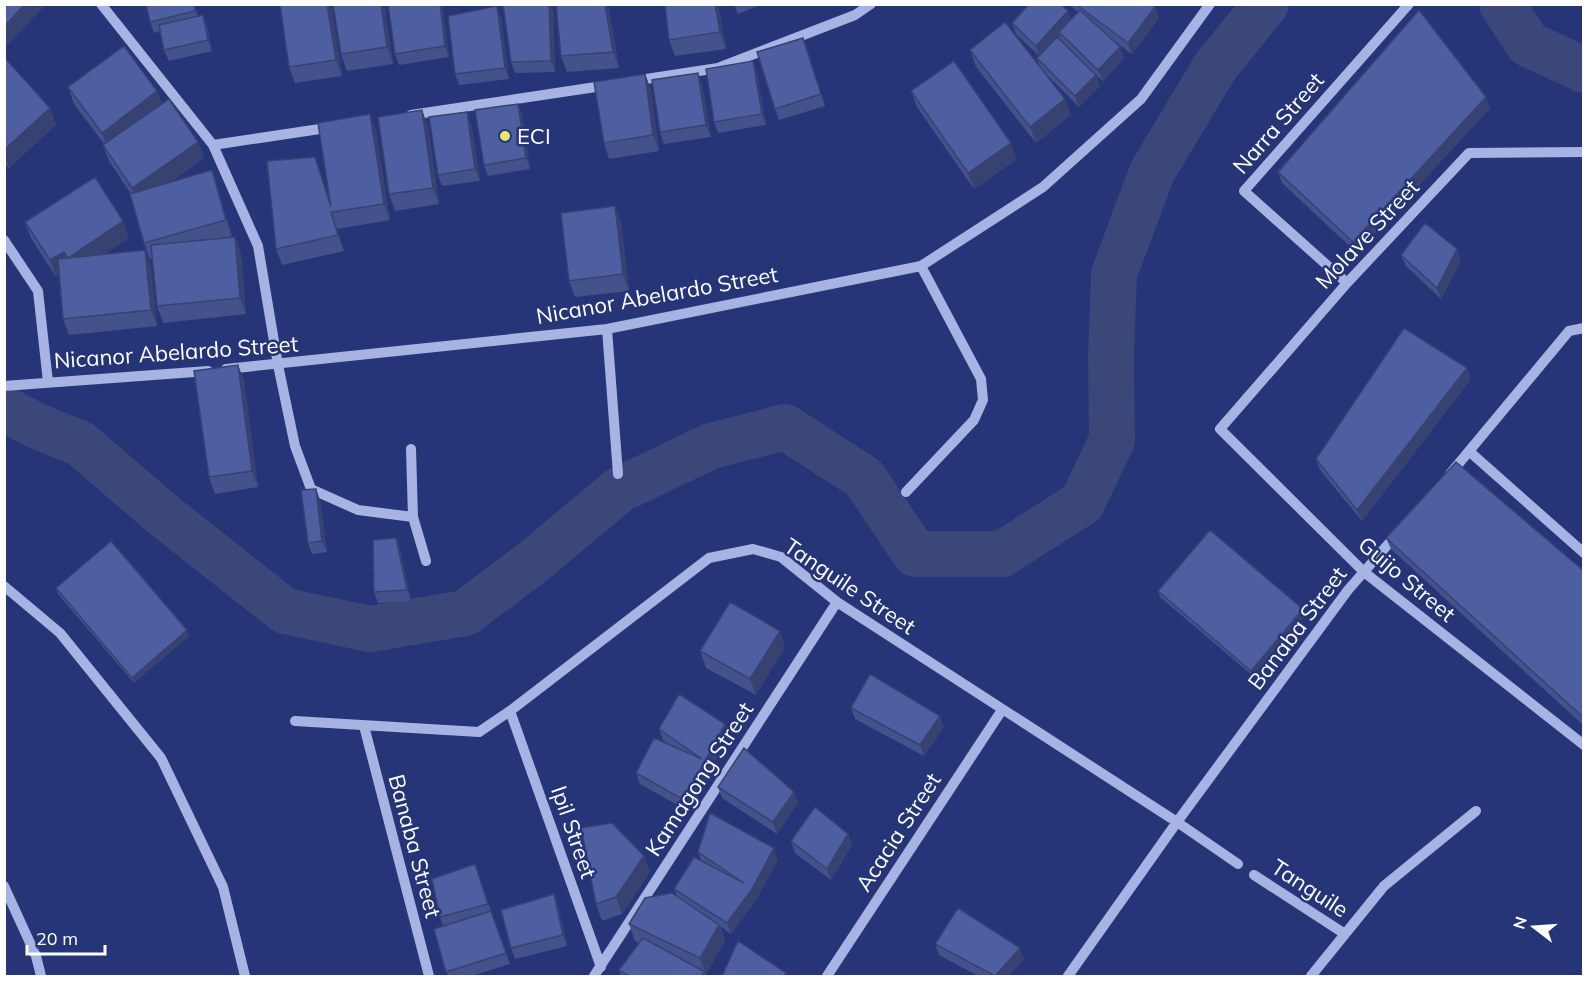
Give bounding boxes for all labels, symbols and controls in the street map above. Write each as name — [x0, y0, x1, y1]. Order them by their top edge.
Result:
street label: Narra Street — [1226, 66, 1330, 179]
place label: ECI — [517, 122, 551, 150]
marker: ECI — [498, 129, 512, 143]
street label: Molave Street — [1309, 173, 1425, 295]
street label: Nicanor Abelardo Street — [534, 260, 780, 330]
street label: Nicanor Abelardo Street — [53, 329, 299, 375]
street label: Guijo Street — [1353, 530, 1462, 628]
street label: Tanguile Street — [779, 532, 921, 640]
street label: Banaba Street — [1242, 561, 1353, 695]
street label: Kamagong Street — [639, 696, 759, 861]
street label: Acacia Street — [849, 767, 947, 897]
street label: Banaba Street — [382, 771, 448, 921]
street label: Ipil Street — [545, 782, 603, 882]
street label: Tanguile — [1266, 853, 1354, 923]
north arrow — [1504, 897, 1564, 957]
text: N — [1508, 914, 1531, 931]
scale bar — [27, 918, 105, 956]
text: 20 m — [36, 927, 78, 950]

